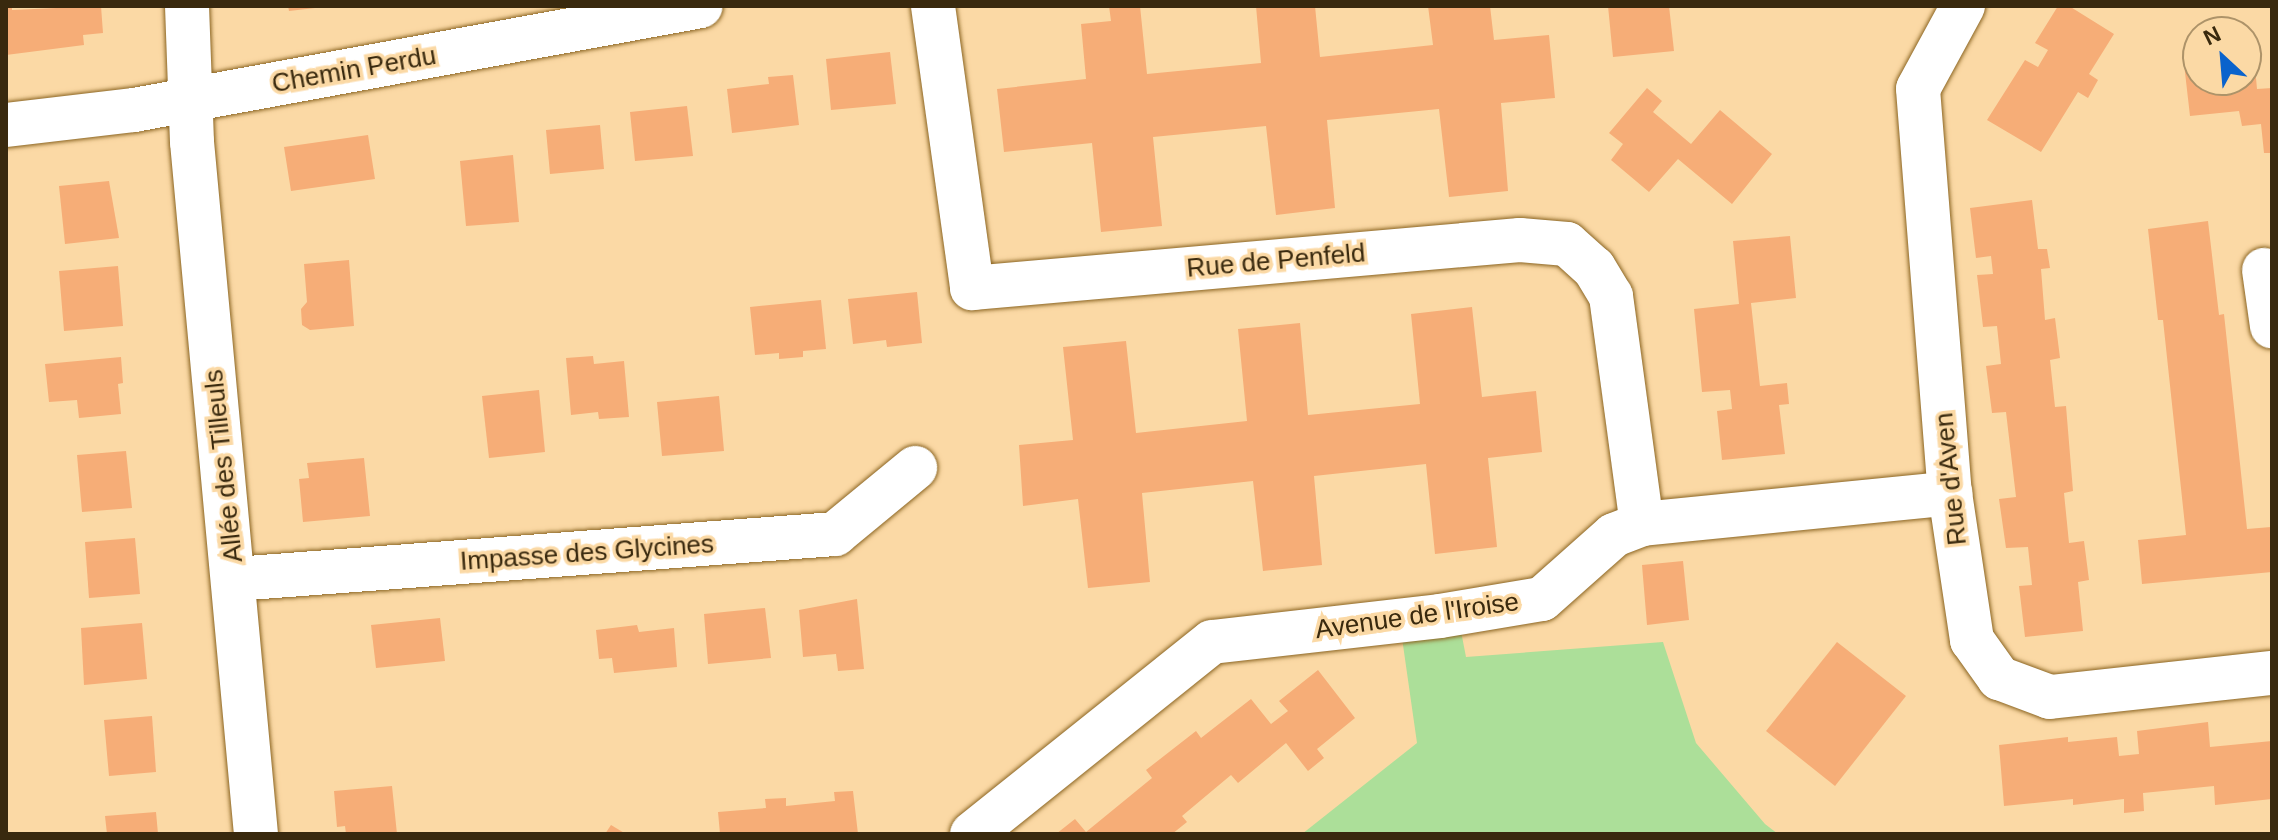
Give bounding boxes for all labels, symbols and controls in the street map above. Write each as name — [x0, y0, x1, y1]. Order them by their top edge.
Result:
north arrow — [2182, 16, 2262, 96]
text: N — [2200, 21, 2225, 50]
street label: Chemin Perdu — [269, 40, 439, 100]
street label: Rue de Penfeld — [1185, 238, 1367, 284]
street label: Allée des Tilleuls — [198, 368, 250, 564]
street label: Rue d'Aven — [1929, 411, 1973, 547]
street label: Impasse des Glycines — [459, 529, 715, 577]
street label: Avenue de l'Iroise — [1313, 586, 1521, 646]

